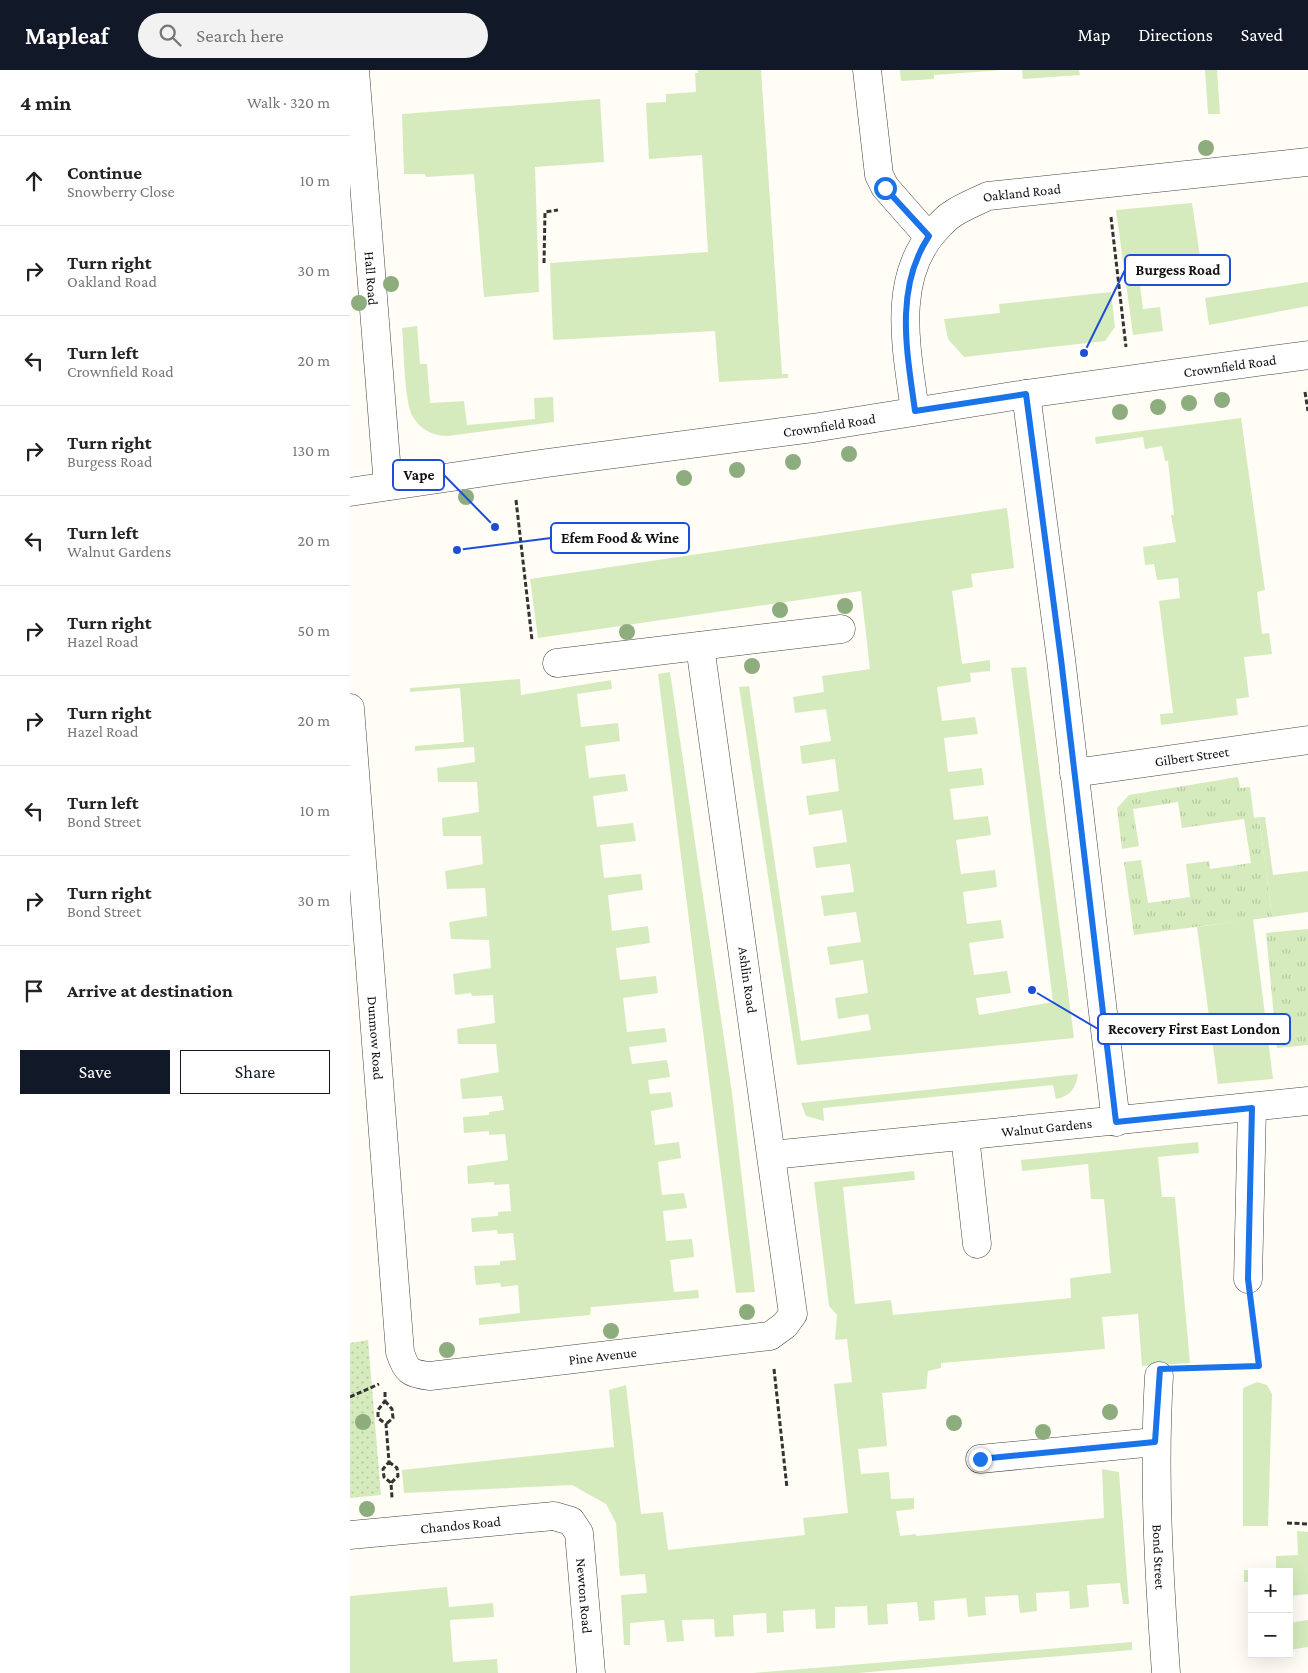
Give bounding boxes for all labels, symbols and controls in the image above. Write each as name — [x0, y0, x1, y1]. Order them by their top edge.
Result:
search box — [138, 13, 488, 58]
icon: search — [156, 21, 184, 49]
text: Mapleaf — [25, 22, 108, 49]
text: Search here — [196, 25, 284, 46]
text: Map — [1078, 25, 1110, 45]
text: Directions — [1138, 25, 1213, 45]
text: Saved — [1241, 25, 1283, 45]
text: 4 min — [20, 91, 71, 115]
text: Walk · 320 m — [247, 94, 330, 111]
text: Continue — [67, 162, 142, 183]
icon: ahead — [20, 167, 48, 195]
text: 10 m — [300, 172, 330, 189]
route start — [874, 177, 897, 200]
street label: Oakland Road — [980, 180, 1062, 206]
text: Snowberry Close — [67, 183, 175, 200]
street label: Hall Road — [361, 251, 382, 307]
text: Turn right — [67, 252, 152, 273]
callout: Burgess Road — [1125, 255, 1230, 285]
icon: right — [20, 257, 48, 285]
text: 30 m — [298, 262, 330, 279]
text: Burgess Road — [1136, 262, 1221, 278]
text: Oakland Road — [67, 273, 157, 290]
text: Turn left — [67, 342, 139, 363]
icon: left — [20, 347, 48, 375]
street label: Crownfield Road — [1183, 351, 1278, 380]
text: 20 m — [297, 352, 330, 369]
text: Crownfield Road — [67, 363, 174, 380]
street label: Crownfield Road — [782, 410, 877, 440]
text: Turn right — [67, 432, 152, 453]
icon: right — [20, 437, 48, 465]
text: 130 m — [292, 442, 330, 459]
text: Burgess Road — [67, 453, 152, 470]
callout: Vape — [393, 460, 444, 490]
text: Vape — [403, 467, 434, 483]
text: Turn left — [67, 522, 139, 543]
callout: Efem Food & Wine — [551, 523, 689, 553]
icon: left — [20, 527, 48, 555]
text: Efem Food & Wine — [561, 530, 679, 546]
text: 20 m — [297, 532, 330, 549]
text: Walnut Gardens — [67, 543, 171, 560]
text: Turn right — [67, 612, 152, 633]
icon: right — [20, 617, 48, 645]
text: 50 m — [298, 622, 330, 639]
text: Hazel Road — [67, 633, 138, 650]
text: Turn right — [67, 702, 152, 723]
icon: right — [20, 707, 48, 735]
text: 20 m — [297, 712, 330, 729]
text: Hazel Road — [67, 723, 138, 740]
street label: Gilbert Street — [1154, 743, 1230, 770]
text: Turn left — [67, 792, 139, 813]
icon: left — [20, 797, 48, 825]
text: 10 m — [300, 802, 330, 819]
text: Bond Street — [67, 813, 141, 830]
text: Turn right — [67, 882, 152, 903]
icon: right — [20, 887, 48, 915]
text: 30 m — [298, 892, 330, 909]
text: Bond Street — [67, 903, 141, 920]
street label: Ashlin Road — [735, 946, 761, 1015]
icon: arrive — [20, 977, 48, 1005]
text: Arrive at destination — [67, 980, 233, 1001]
street label: Dunmow Road — [364, 996, 387, 1081]
callout: Recovery First East London — [1098, 1014, 1290, 1044]
text: Recovery First East London — [1108, 1021, 1280, 1037]
button: Save — [20, 1050, 170, 1094]
button: Share — [180, 1050, 330, 1094]
street label: Walnut Gardens — [1000, 1115, 1093, 1140]
street label: Pine Avenue — [568, 1344, 637, 1368]
route end — [969, 1448, 992, 1471]
street label: Chandos Road — [420, 1513, 502, 1536]
street label: Bond Street — [1150, 1524, 1169, 1590]
street label: Newton Road — [573, 1557, 596, 1635]
map controls — [1248, 1568, 1293, 1658]
button: + — [1248, 1568, 1293, 1613]
button: − — [1248, 1613, 1293, 1658]

